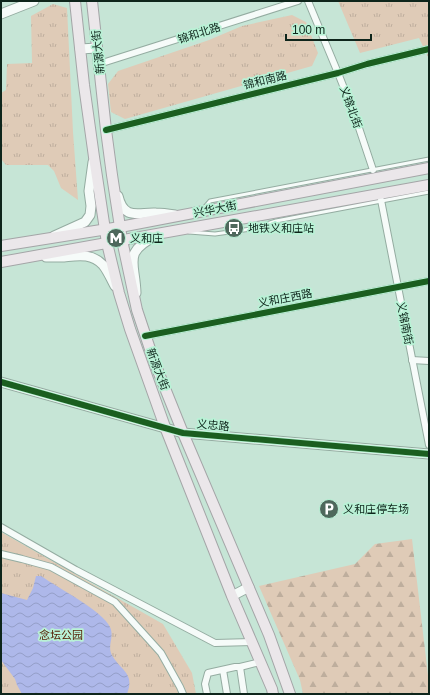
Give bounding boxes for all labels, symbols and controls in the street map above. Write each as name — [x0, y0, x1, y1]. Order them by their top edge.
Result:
scale bar — [286, 16, 371, 42]
street label: 锦和北路 — [176, 20, 222, 46]
text: 100 m — [292, 23, 325, 37]
street label: 新源大街 — [90, 29, 106, 75]
street label: 锦和南路 — [242, 69, 288, 91]
street label: 义锦北街 — [338, 84, 364, 130]
street label: 兴华大街 — [192, 199, 238, 219]
bus stop icon: 地铁义和庄站 — [223, 217, 245, 239]
place label: 地铁义和庄站 — [248, 222, 314, 234]
metro station icon: 义和庄 — [105, 227, 127, 249]
place label: 义和庄 — [130, 232, 163, 244]
street label: 义和庄西路 — [257, 287, 313, 309]
street label: 义锦南街 — [395, 300, 415, 346]
street label: 新源大街 — [145, 346, 171, 392]
street label: 义忠路 — [196, 418, 230, 432]
parking icon: 义和庄停车场 — [318, 498, 340, 520]
place label: 义和庄停车场 — [343, 503, 409, 515]
park label: 念坛公园 — [39, 629, 83, 641]

